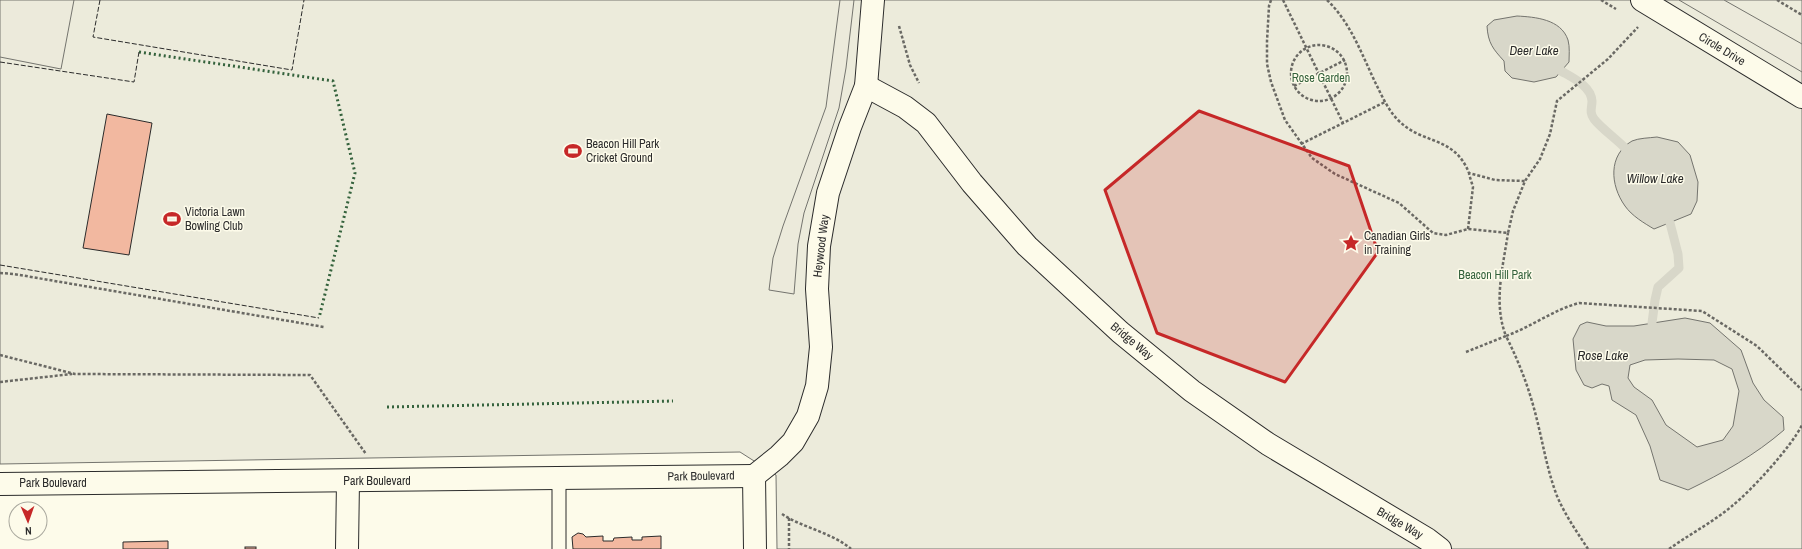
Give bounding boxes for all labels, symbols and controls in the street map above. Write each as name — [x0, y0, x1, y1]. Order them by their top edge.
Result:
street label: Circle Drive — [1696, 29, 1748, 69]
water label: Deer Lake — [1509, 42, 1559, 59]
park label: Rose Garden — [1292, 70, 1350, 86]
place label: Beacon Hill Park Cricket Ground — [586, 136, 659, 166]
sports icon: Beacon Hill Park Cricket Ground — [563, 141, 583, 161]
water label: Willow Lake — [1626, 170, 1684, 187]
place label: Victoria Lawn Bowling Club — [185, 204, 245, 234]
sports icon: Victoria Lawn Bowling Club — [162, 209, 182, 229]
street label: Heywood Way — [809, 214, 833, 278]
place label: Canadian Girls in Training — [1364, 228, 1430, 258]
place icon: Canadian Girls in Training — [1341, 233, 1361, 253]
park label: Beacon Hill Park — [1458, 267, 1532, 283]
street label: Bridge Way — [1107, 318, 1157, 364]
water label: Rose Lake — [1578, 347, 1629, 364]
street label: Park Boulevard — [667, 467, 735, 485]
street label: Park Boulevard — [343, 473, 411, 489]
street label: Park Boulevard — [19, 475, 87, 491]
north arrow — [8, 501, 48, 541]
street label: Bridge Way — [1374, 503, 1426, 543]
text: N — [25, 524, 32, 538]

